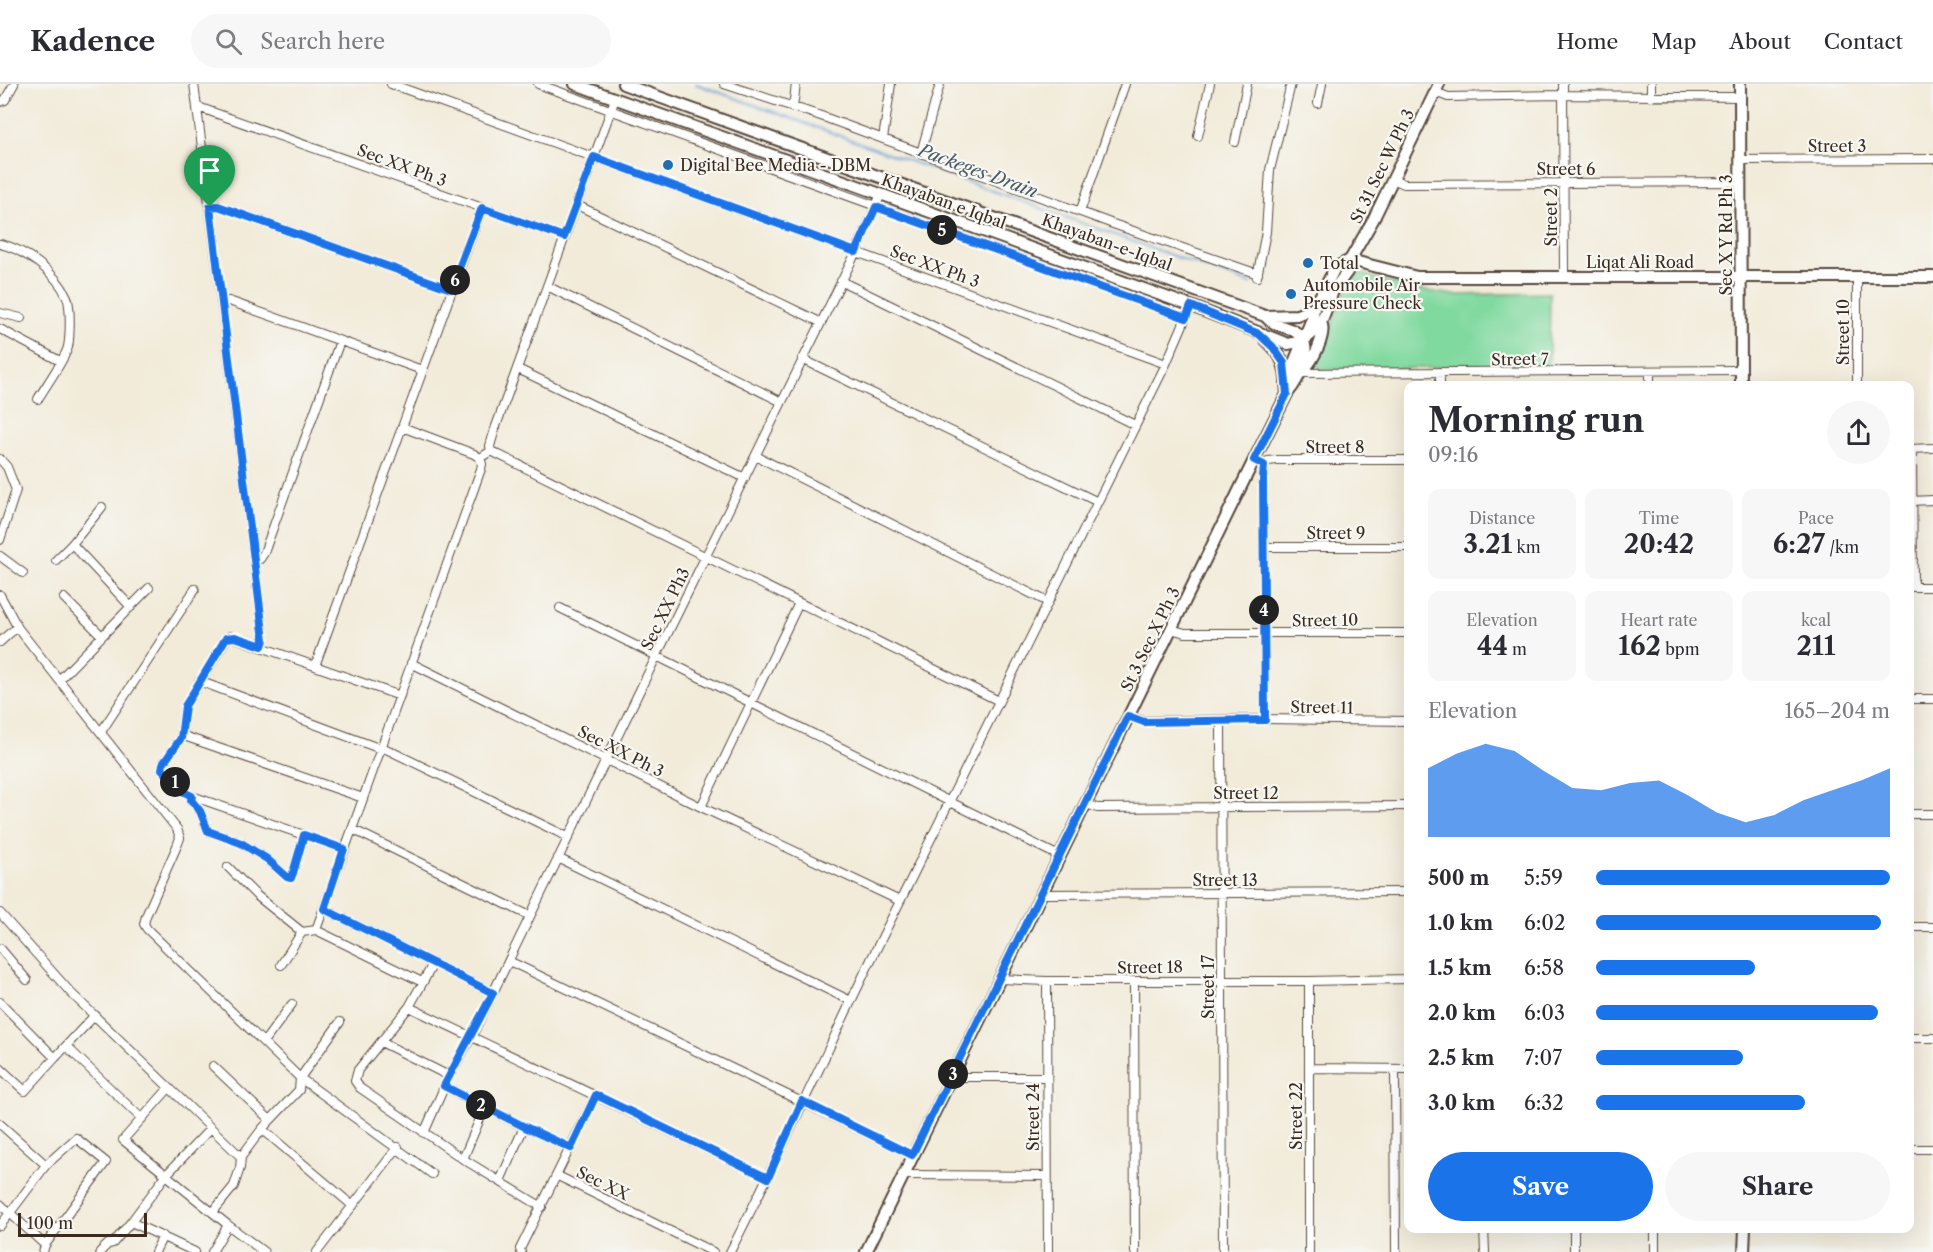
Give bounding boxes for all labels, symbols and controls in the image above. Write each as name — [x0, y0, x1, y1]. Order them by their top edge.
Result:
search box — [191, 14, 611, 68]
text: Kadence — [30, 24, 155, 58]
icon: search — [212, 25, 245, 58]
text: Search here — [260, 28, 385, 55]
text: Home — [1557, 29, 1618, 54]
text: Map — [1651, 29, 1696, 54]
text: About — [1729, 29, 1791, 54]
text: Contact — [1824, 29, 1903, 54]
street label: St 31 Sec W Ph 3 — [1346, 106, 1418, 226]
street label: Street 3 — [1808, 136, 1866, 156]
water label: Packeges Drain — [913, 139, 1041, 203]
street label: Sec XX Ph 3 — [355, 140, 449, 190]
pin — [184, 145, 235, 207]
icon: arrive — [193, 154, 226, 187]
place label: Digital Bee Media - DBM — [680, 155, 871, 175]
marker: Digital Bee Media - DBM — [661, 158, 675, 172]
street label: Street 6 — [1537, 159, 1595, 179]
street label: Khayaban e Iqbal — [879, 169, 1009, 233]
street label: Sec X Y Rd Ph 3 — [1716, 174, 1736, 296]
street label: Street 2 — [1541, 188, 1561, 246]
street label: Khayaban-e-Iqbal — [1039, 209, 1175, 275]
pin: 5 — [927, 215, 957, 245]
text: 5 — [938, 220, 946, 240]
street label: Sec XX Ph 3 — [888, 241, 982, 291]
street label: Liqat Ali Road — [1586, 252, 1694, 272]
place label: Total — [1320, 253, 1359, 273]
marker: Total — [1301, 256, 1315, 270]
pin: 6 — [440, 265, 470, 295]
text: 6 — [450, 270, 460, 290]
place label: Automobile Air Pressure Check — [1302, 275, 1422, 313]
marker: Automobile Air Pressure Check — [1284, 287, 1298, 301]
street label: Street 10 — [1833, 299, 1853, 365]
street label: Street 7 — [1491, 348, 1549, 370]
text: Morning run — [1428, 400, 1644, 441]
button: share — [1827, 401, 1890, 464]
street label: Street 8 — [1305, 437, 1365, 457]
text: 09:16 — [1428, 443, 1478, 467]
text: Distance — [1469, 508, 1535, 528]
text: Time — [1639, 508, 1679, 528]
text: Pace — [1798, 508, 1834, 528]
street label: Street 9 — [1307, 523, 1365, 543]
text: 3.21 — [1463, 528, 1512, 560]
text: 20:42 — [1624, 528, 1694, 560]
text: 6:27 — [1773, 528, 1825, 560]
text: km — [1512, 537, 1541, 557]
text: /km — [1825, 537, 1859, 557]
street label: Sec XX Ph3 — [636, 564, 694, 654]
street label: St 3 Sec X Ph 3 — [1116, 584, 1184, 694]
pin: 4 — [1249, 595, 1279, 625]
text: 4 — [1259, 600, 1269, 620]
street label: Street 10 — [1292, 609, 1358, 631]
text: Elevation — [1466, 610, 1538, 630]
text: Heart rate — [1620, 610, 1698, 630]
text: kcal — [1801, 610, 1831, 630]
text: 44 — [1477, 630, 1508, 662]
text: 162 — [1618, 630, 1661, 662]
text: 211 — [1797, 630, 1835, 662]
text: m — [1508, 639, 1527, 659]
text: bpm — [1661, 639, 1700, 659]
street label: Street 11 — [1290, 696, 1354, 718]
text: Elevation — [1428, 699, 1517, 723]
text: 165–204 m — [1784, 699, 1890, 723]
street label: Sec XX Ph 3 — [575, 721, 667, 781]
pin: 1 — [160, 767, 190, 797]
text: 1 — [171, 772, 179, 792]
street label: Street 12 — [1213, 783, 1279, 803]
text: 500 m — [1428, 866, 1489, 890]
text: 5:59 — [1524, 866, 1563, 890]
street label: Street 13 — [1192, 870, 1258, 890]
text: 1.0 km — [1428, 911, 1493, 935]
text: 6:02 — [1524, 911, 1566, 935]
street label: Street 17 — [1198, 955, 1218, 1019]
street label: Street 18 — [1117, 956, 1183, 978]
text: 1.5 km — [1428, 956, 1492, 980]
text: 6:58 — [1524, 956, 1564, 980]
text: 2.0 km — [1428, 1001, 1496, 1025]
text: 6:03 — [1524, 1001, 1565, 1025]
text: 2.5 km — [1428, 1046, 1495, 1070]
text: 7:07 — [1524, 1046, 1562, 1070]
pin: 3 — [938, 1059, 968, 1089]
text: 3 — [948, 1064, 958, 1084]
street label: Street 22 — [1286, 1082, 1306, 1150]
street label: Street 24 — [1023, 1083, 1043, 1151]
pin: 2 — [466, 1090, 496, 1120]
text: 3.0 km — [1428, 1091, 1495, 1115]
text: 6:32 — [1524, 1091, 1564, 1115]
text: 2 — [476, 1095, 486, 1115]
button: Save — [1428, 1152, 1653, 1221]
button: Share — [1665, 1152, 1890, 1221]
street label: Sec XX — [573, 1162, 633, 1204]
scale bar — [18, 1210, 147, 1238]
text: 100 m — [27, 1213, 73, 1233]

